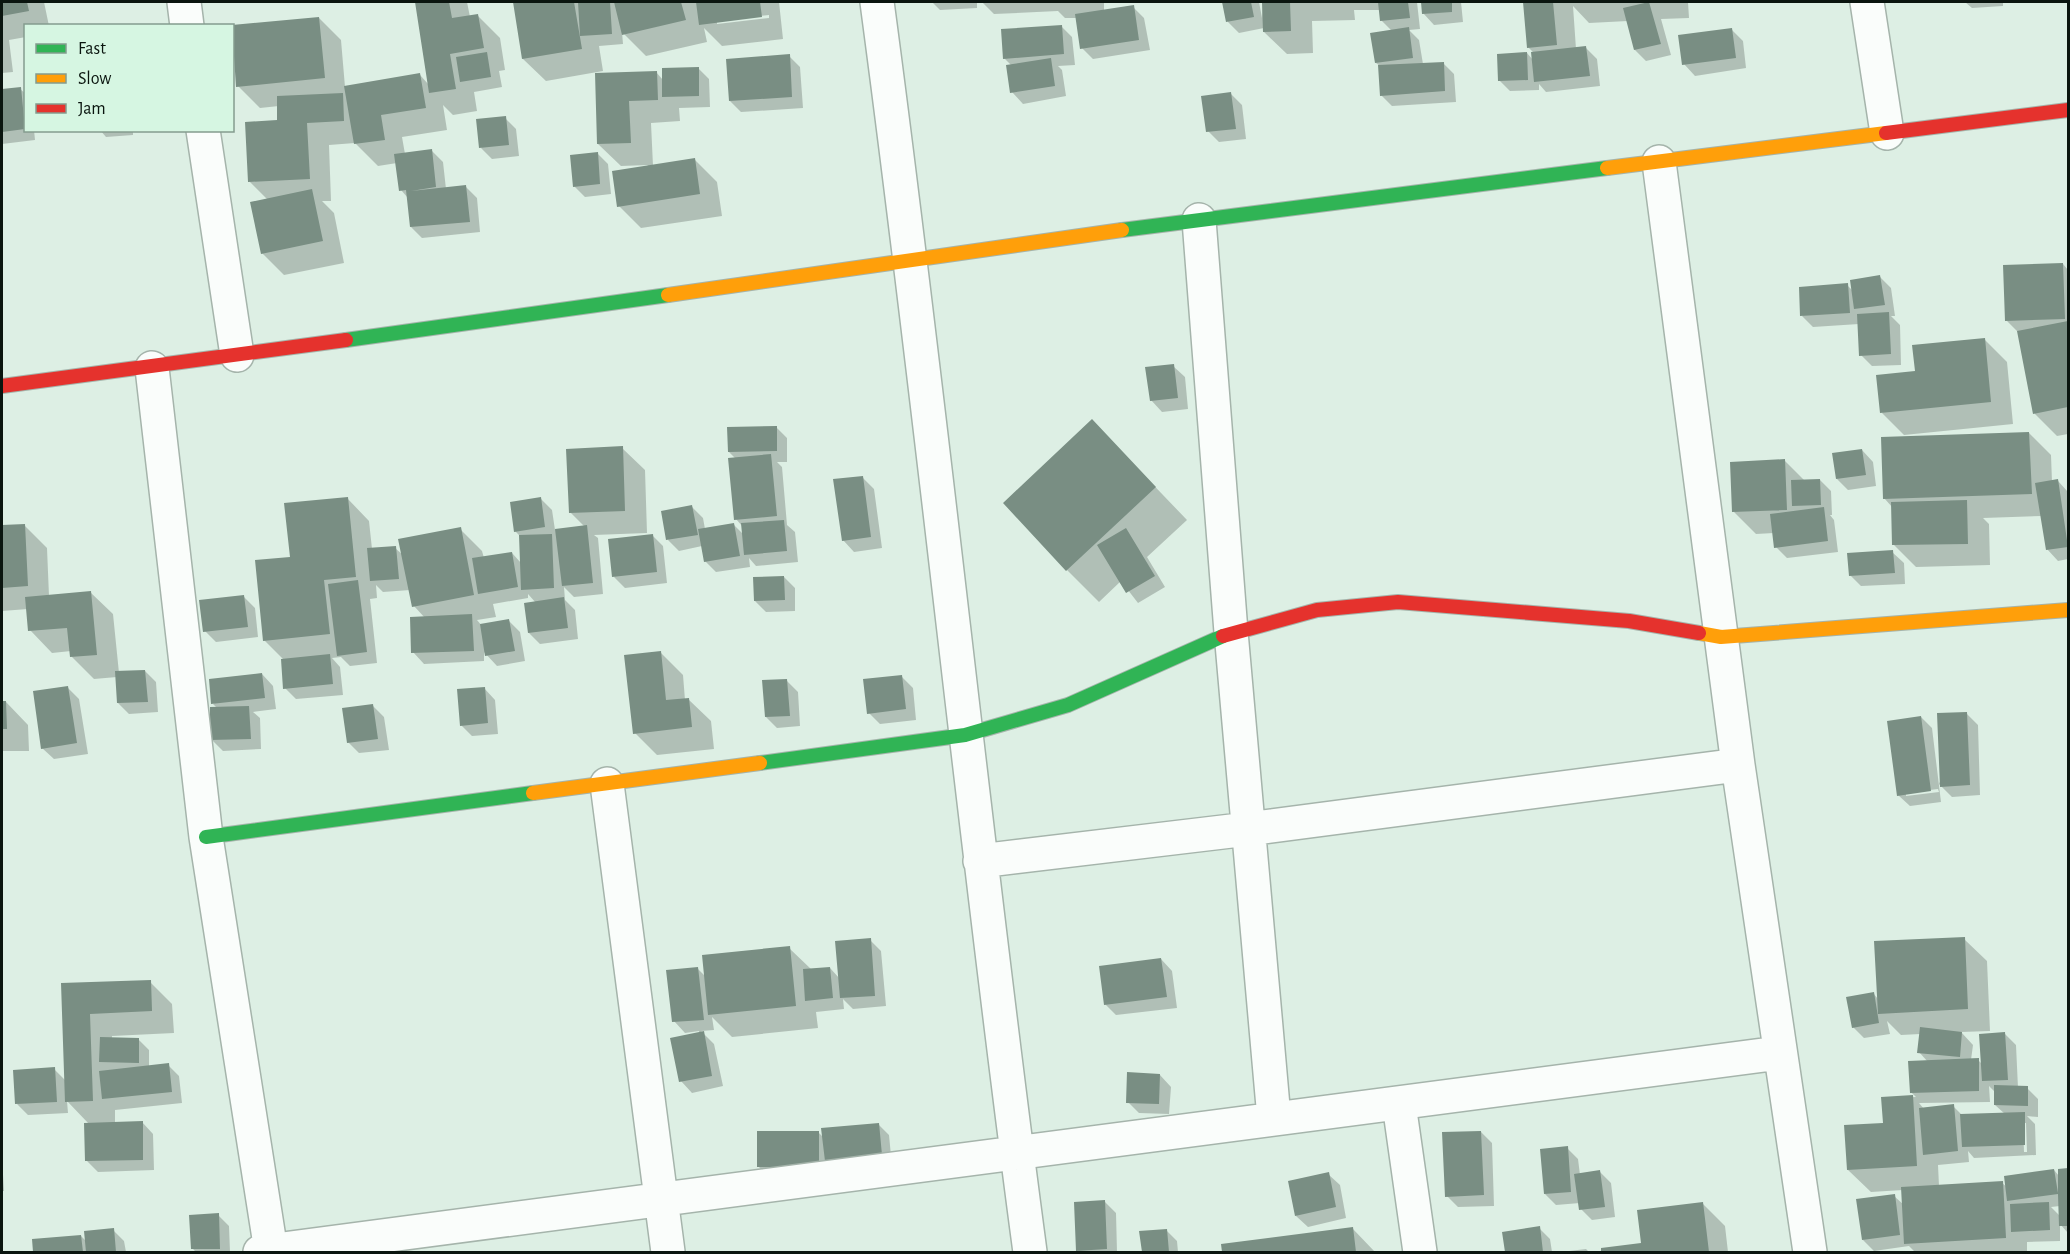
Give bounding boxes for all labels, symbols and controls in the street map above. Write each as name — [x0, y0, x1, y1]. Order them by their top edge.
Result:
legend — [24, 24, 234, 132]
text: Fast — [78, 40, 106, 58]
text: Slow — [78, 70, 111, 88]
text: Jam — [78, 100, 106, 118]

